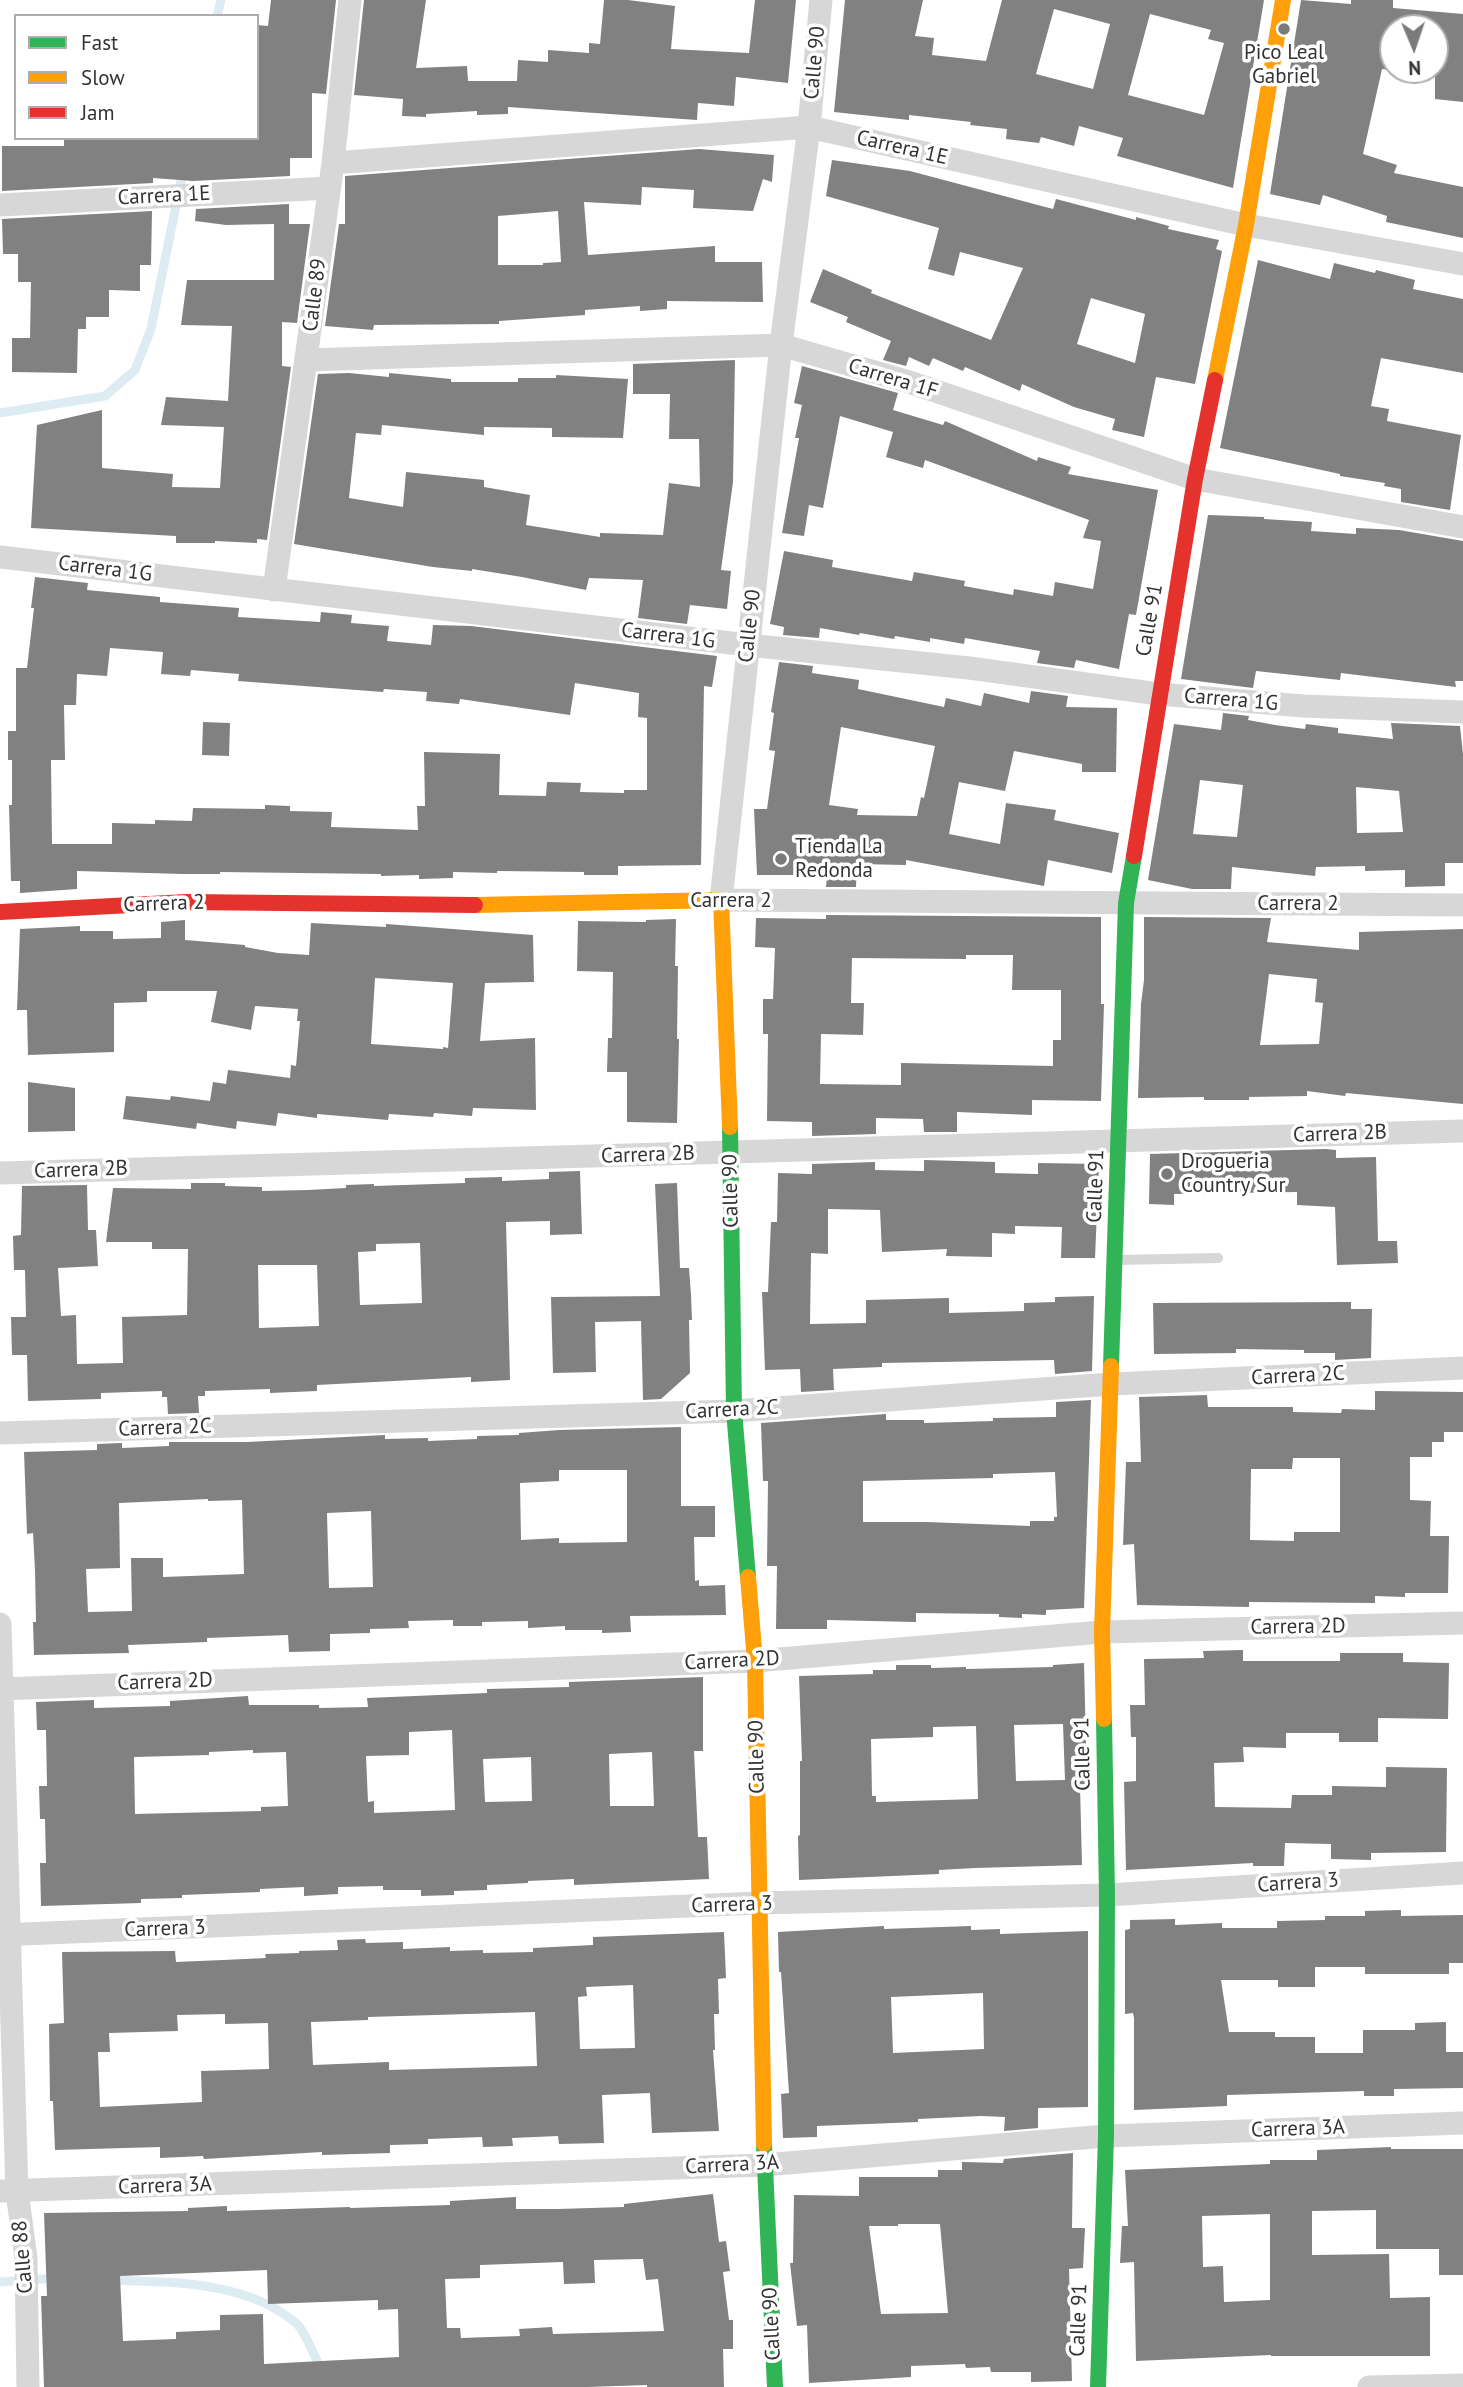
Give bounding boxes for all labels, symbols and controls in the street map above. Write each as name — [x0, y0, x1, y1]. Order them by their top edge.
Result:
legend — [14, 14, 259, 140]
north arrow — [1379, 14, 1449, 84]
marker: Pico Leal Gabriel — [1276, 21, 1292, 37]
street label: Calle 90 — [799, 25, 831, 101]
text: Fast — [81, 29, 118, 56]
place label: Pico Leal Gabriel — [1244, 40, 1324, 90]
text: N — [1408, 56, 1421, 80]
text: Slow — [81, 64, 125, 91]
text: Jam — [81, 99, 115, 126]
street label: Carrera 1E — [854, 125, 950, 171]
street label: Carrera 1E — [117, 181, 211, 211]
street label: Calle 89 — [298, 257, 332, 333]
street label: Carrera 1F — [845, 353, 941, 405]
street label: Carrera 1G — [57, 551, 153, 587]
street label: Calle 91 — [1131, 582, 1169, 658]
street label: Calle 90 — [734, 588, 766, 664]
street label: Carrera 1G — [620, 618, 716, 654]
street label: Carrera 1G — [1183, 683, 1279, 717]
place label: Tienda La Redonda — [795, 834, 883, 884]
marker: Tienda La Redonda — [773, 851, 789, 867]
street label: Carrera 2 — [690, 888, 772, 914]
street label: Carrera 2 — [123, 890, 205, 918]
street label: Carrera 2 — [1257, 891, 1339, 917]
street label: Carrera 2B — [1293, 1120, 1387, 1148]
street label: Carrera 2B — [601, 1141, 695, 1169]
street label: Calle 91 — [1082, 1149, 1110, 1223]
place label: Drogueria Country Sur — [1181, 1149, 1286, 1199]
street label: Calle 90 — [718, 1154, 744, 1228]
street label: Carrera 2B — [34, 1156, 128, 1184]
marker: Drogueria Country Sur — [1159, 1166, 1175, 1182]
street label: Carrera 2C — [1251, 1361, 1345, 1391]
street label: Carrera 2C — [685, 1395, 779, 1425]
street label: Carrera 2C — [118, 1414, 212, 1442]
street label: Carrera 2D — [1250, 1614, 1346, 1640]
street label: Carrera 2D — [684, 1646, 780, 1676]
street label: Carrera 2D — [117, 1668, 213, 1696]
street label: Calle 91 — [1070, 1717, 1096, 1791]
street label: Calle 90 — [744, 1720, 770, 1794]
street label: Carrera 3 — [1256, 1868, 1340, 1898]
street label: Carrera 3 — [691, 1891, 773, 1919]
street label: Carrera 3 — [124, 1915, 206, 1943]
street label: Carrera 3A — [1251, 2115, 1345, 2143]
street label: Carrera 3A — [684, 2150, 780, 2180]
street label: Carrera 3A — [118, 2172, 212, 2200]
street label: Calle 88 — [7, 2219, 39, 2295]
street label: Calle 91 — [1065, 2283, 1093, 2357]
street label: Calle 90 — [757, 2287, 787, 2361]

